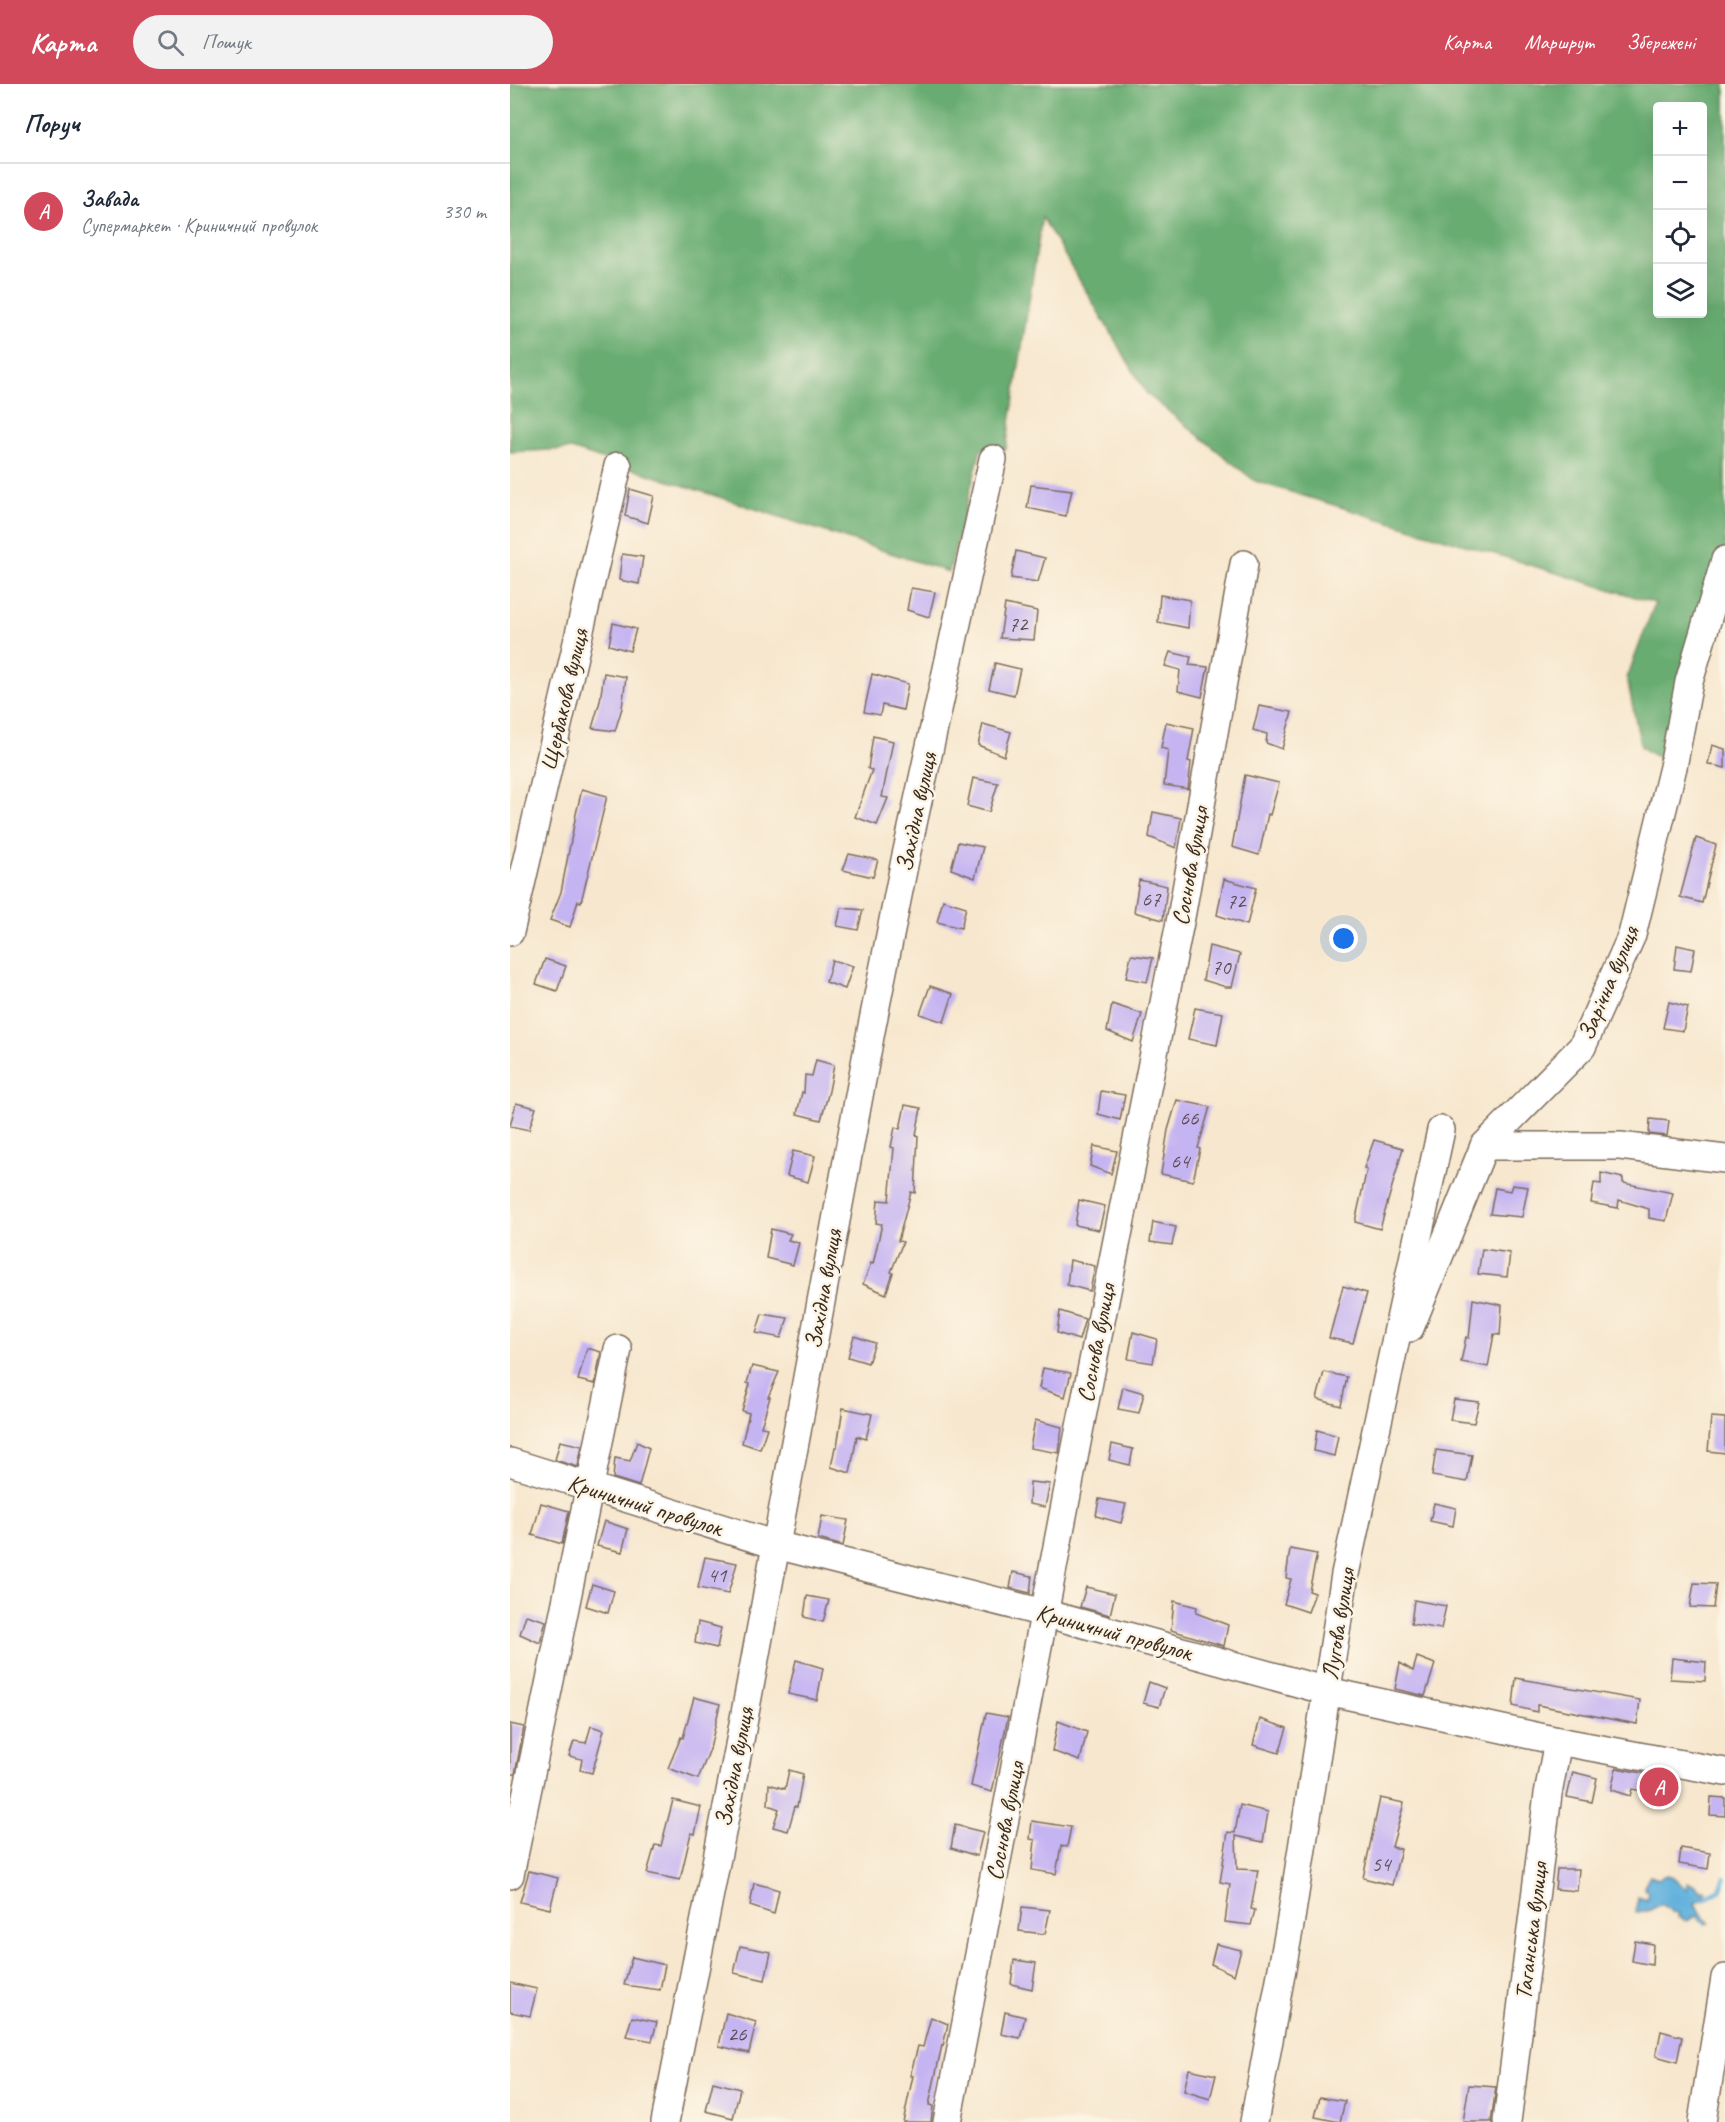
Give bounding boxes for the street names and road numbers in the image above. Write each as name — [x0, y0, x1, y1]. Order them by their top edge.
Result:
street label: Щербакова вулиця — [533, 624, 595, 773]
street label: Західна вулиця — [889, 748, 944, 874]
street label: Соснова вулиця — [1165, 803, 1215, 928]
street label: Зарічна вулиця — [1570, 920, 1646, 1045]
street label: Західна вулиця — [798, 1225, 849, 1351]
street label: Соснова вулиця — [1070, 1280, 1123, 1405]
street label: Криничний провулок — [564, 1467, 728, 1543]
street label: Лугова вулиця — [1314, 1564, 1362, 1682]
street label: Криничний провулок — [1033, 1597, 1197, 1668]
street label: Західна вулиця — [708, 1703, 761, 1829]
street label: Соснова вулиця — [979, 1758, 1032, 1883]
street label: Таганська вулиця — [1508, 1859, 1555, 2001]

